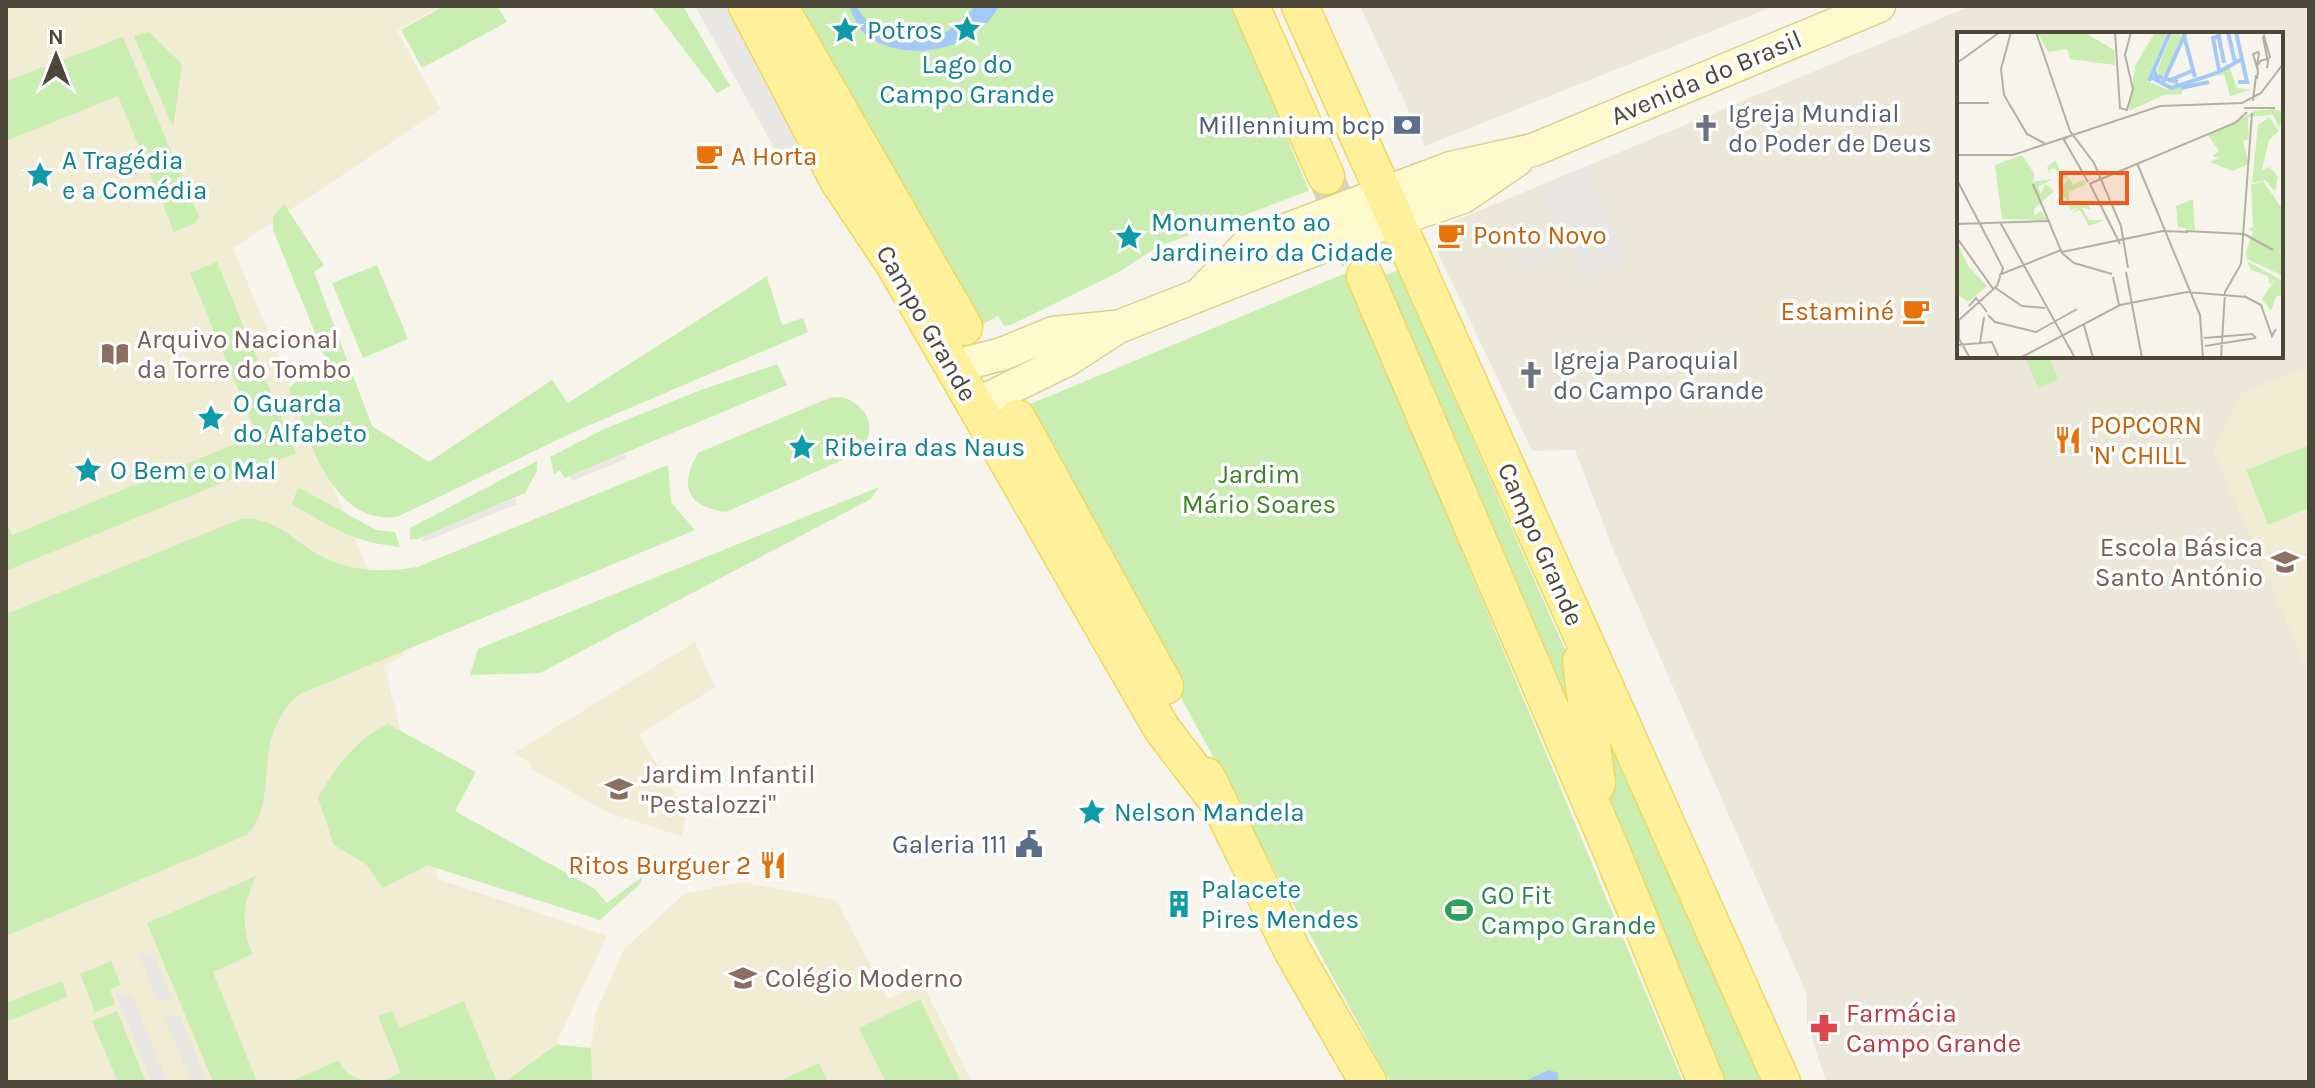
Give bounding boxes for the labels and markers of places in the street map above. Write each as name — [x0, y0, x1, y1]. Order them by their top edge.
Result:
place icon: Lago do Campo Grande — [952, 14, 982, 44]
place icon: Potros — [830, 15, 860, 45]
place label: Potros — [867, 15, 943, 46]
place label: Lago do Campo Grande — [879, 49, 1055, 110]
place label: Igreja Mundial do Poder de Deus — [1728, 98, 1932, 159]
place label: Millennium bcp — [1198, 110, 1385, 141]
bank icon: Millennium bcp — [1392, 110, 1422, 140]
church icon: Igreja Mundial do Poder de Deus — [1691, 113, 1721, 143]
cafe icon: A Horta — [694, 141, 724, 171]
place label: A Horta — [731, 141, 817, 172]
place label: A Tragédia e a Comédia — [62, 145, 207, 206]
place icon: A Tragédia e a Comédia — [25, 160, 55, 190]
place label: Monumento ao Jardineiro da Cidade — [1151, 207, 1393, 268]
cafe icon: Ponto Novo — [1436, 220, 1466, 250]
place label: Ponto Novo — [1473, 220, 1607, 251]
place icon: Monumento ao Jardineiro da Cidade — [1114, 222, 1144, 252]
place label: Estaminé — [1781, 296, 1894, 327]
cafe icon: Estaminé — [1901, 296, 1931, 326]
place label: Arquivo Nacional da Torre do Tombo — [137, 324, 351, 385]
library icon: Arquivo Nacional da Torre do Tombo — [100, 339, 130, 369]
place label: Igreja Paroquial do Campo Grande — [1553, 345, 1764, 406]
church icon: Igreja Paroquial do Campo Grande — [1516, 360, 1546, 390]
place label: O Guarda do Alfabeto — [233, 388, 367, 449]
place icon: O Guarda do Alfabeto — [196, 403, 226, 433]
place label: POPCORN 'N' CHILL — [2090, 410, 2202, 471]
restaurant icon: POPCORN 'N' CHILL — [2053, 425, 2083, 455]
place icon: Ribeira das Naus — [787, 432, 817, 462]
place label: Ribeira das Naus — [824, 432, 1025, 463]
place icon: O Bem e o Mal — [73, 455, 103, 485]
place label: O Bem e o Mal — [110, 455, 277, 486]
place label: Escola Básica Santo António — [2095, 532, 2263, 593]
school or university icon: Escola Básica Santo António — [2270, 547, 2300, 577]
place label: Jardim Infantil "Pestalozzi" — [641, 759, 816, 820]
school or university icon: Jardim Infantil "Pestalozzi" — [604, 774, 634, 804]
place icon: Nelson Mandela — [1077, 797, 1107, 827]
place label: Nelson Mandela — [1114, 797, 1305, 828]
place label: Galeria 111 — [892, 829, 1007, 860]
public building icon: Galeria 111 — [1014, 829, 1044, 859]
place label: Ritos Burguer 2 — [568, 850, 751, 881]
restaurant icon: Ritos Burguer 2 — [758, 850, 788, 880]
place label: Palacete Pires Mendes — [1201, 874, 1359, 935]
place label: GO Fit Campo Grande — [1481, 880, 1656, 941]
building icon: Palacete Pires Mendes — [1164, 889, 1194, 919]
sports icon: GO Fit Campo Grande — [1444, 895, 1474, 925]
school or university icon: Colégio Moderno — [728, 963, 758, 993]
place label: Colégio Moderno — [765, 963, 963, 994]
place label: Farmácia Campo Grande — [1846, 998, 2021, 1059]
pharmacy icon: Farmácia Campo Grande — [1809, 1013, 1839, 1043]

